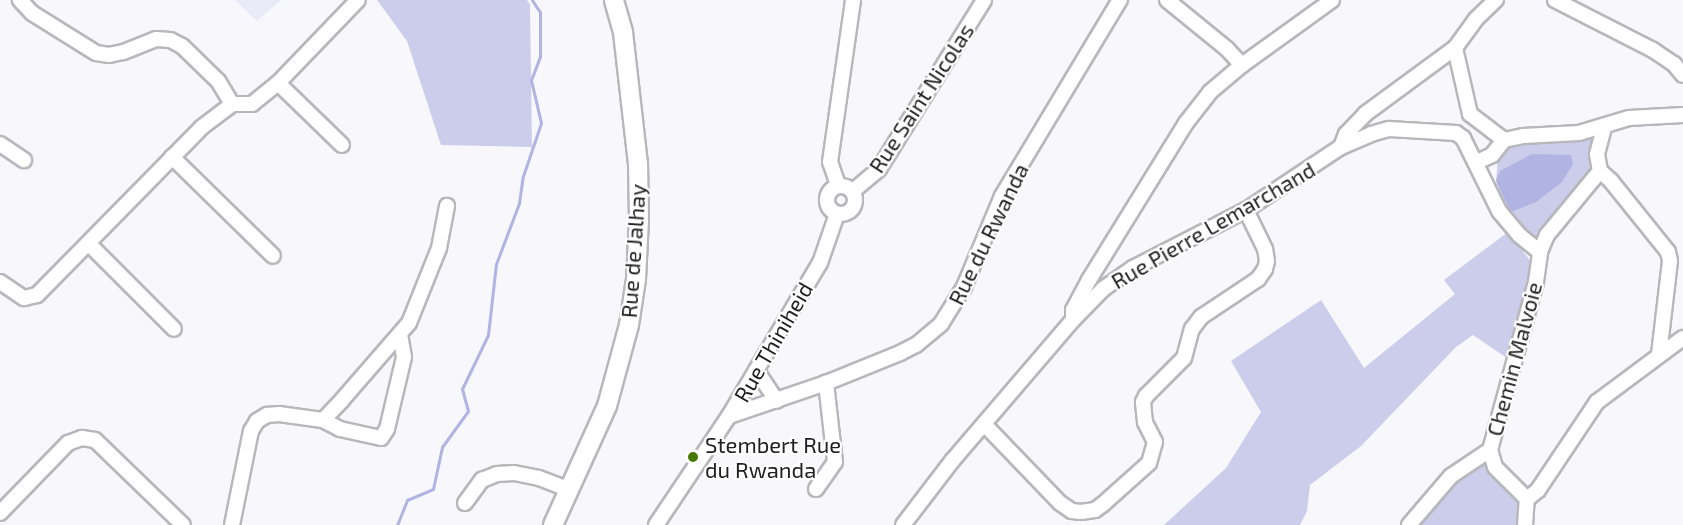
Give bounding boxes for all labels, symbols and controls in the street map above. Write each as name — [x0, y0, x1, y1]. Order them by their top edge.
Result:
street label: Rue Saint Nicolas — [863, 18, 979, 178]
street label: Rue Pierre Lemarchand — [1106, 156, 1320, 294]
street label: Rue du Rwanda — [942, 159, 1034, 309]
street label: Rue de Jalhay — [615, 183, 651, 319]
street label: Rue Thiniheid — [728, 277, 818, 407]
street label: Chemin Malvoie — [1481, 279, 1547, 439]
place label: Stembert Rue du Rwanda — [705, 431, 841, 482]
marker: Stembert Rue du Rwanda — [686, 450, 700, 464]

